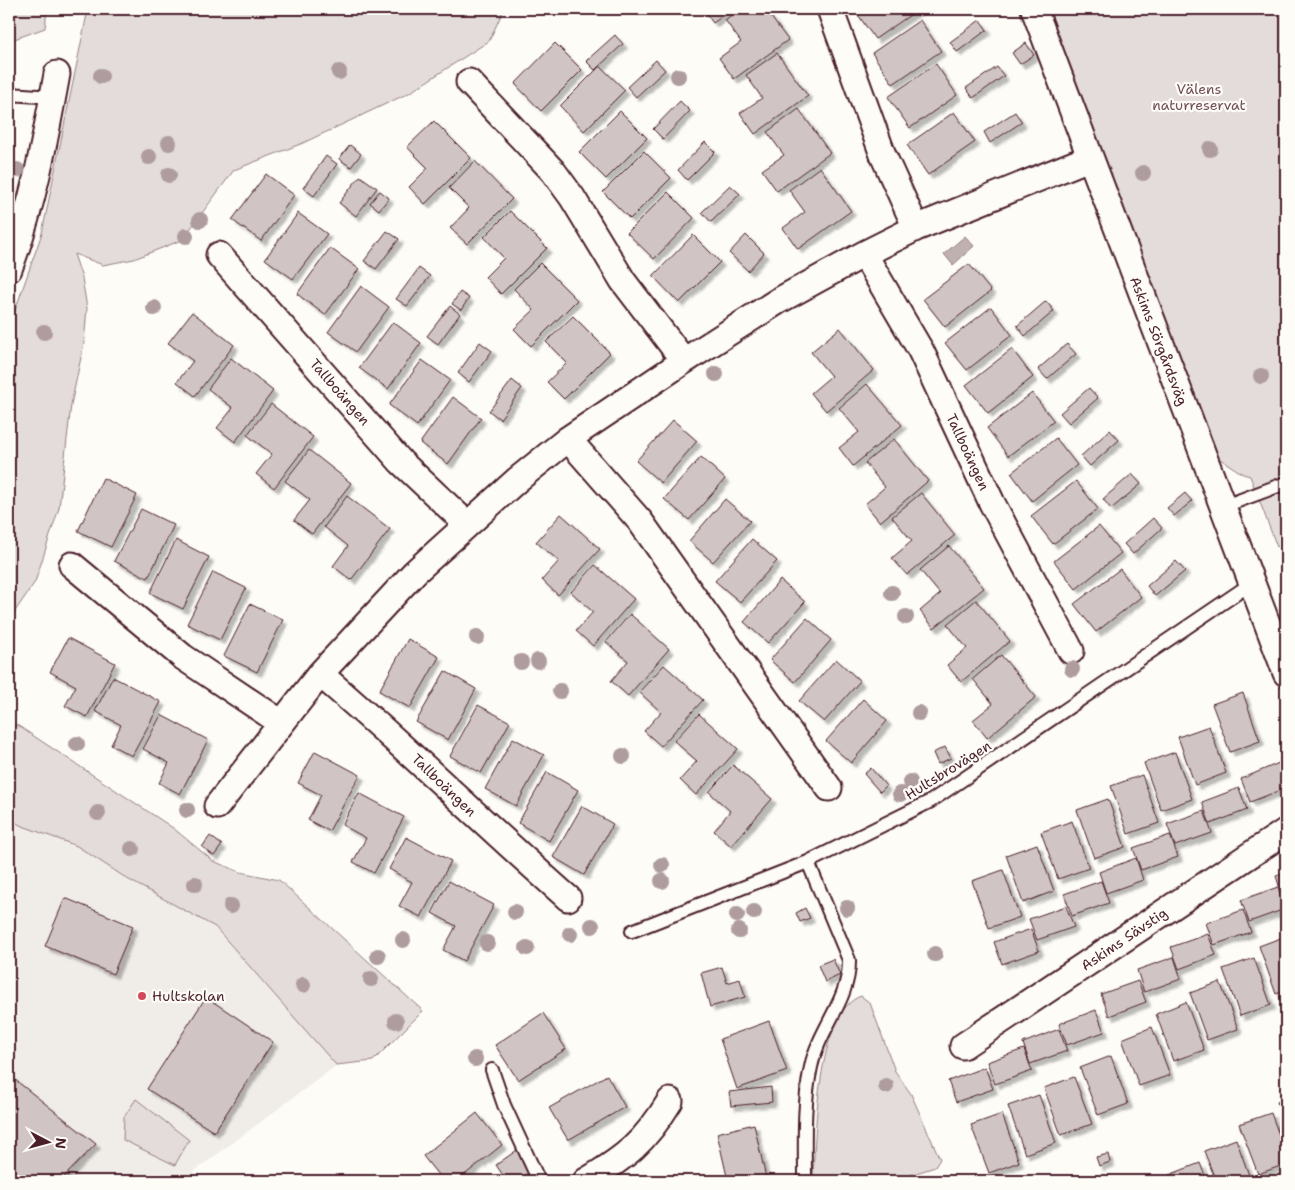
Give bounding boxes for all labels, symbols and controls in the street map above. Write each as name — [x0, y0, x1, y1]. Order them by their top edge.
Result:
park label: Välens naturreservat — [1152, 80, 1246, 114]
street label: Askims Sörgårdsväg — [1126, 274, 1192, 408]
street label: Tallboängen — [306, 355, 374, 429]
street label: Tallboängen — [942, 411, 994, 494]
street label: Hultsbrovägen — [902, 736, 995, 804]
street label: Tallboängen — [408, 750, 480, 821]
street label: Askims Sävstig — [1077, 904, 1171, 974]
place label: Hultskolan — [152, 987, 225, 1005]
marker: Hultskolan — [136, 990, 148, 1002]
north arrow — [22, 1118, 72, 1168]
text: N — [51, 1137, 70, 1150]

